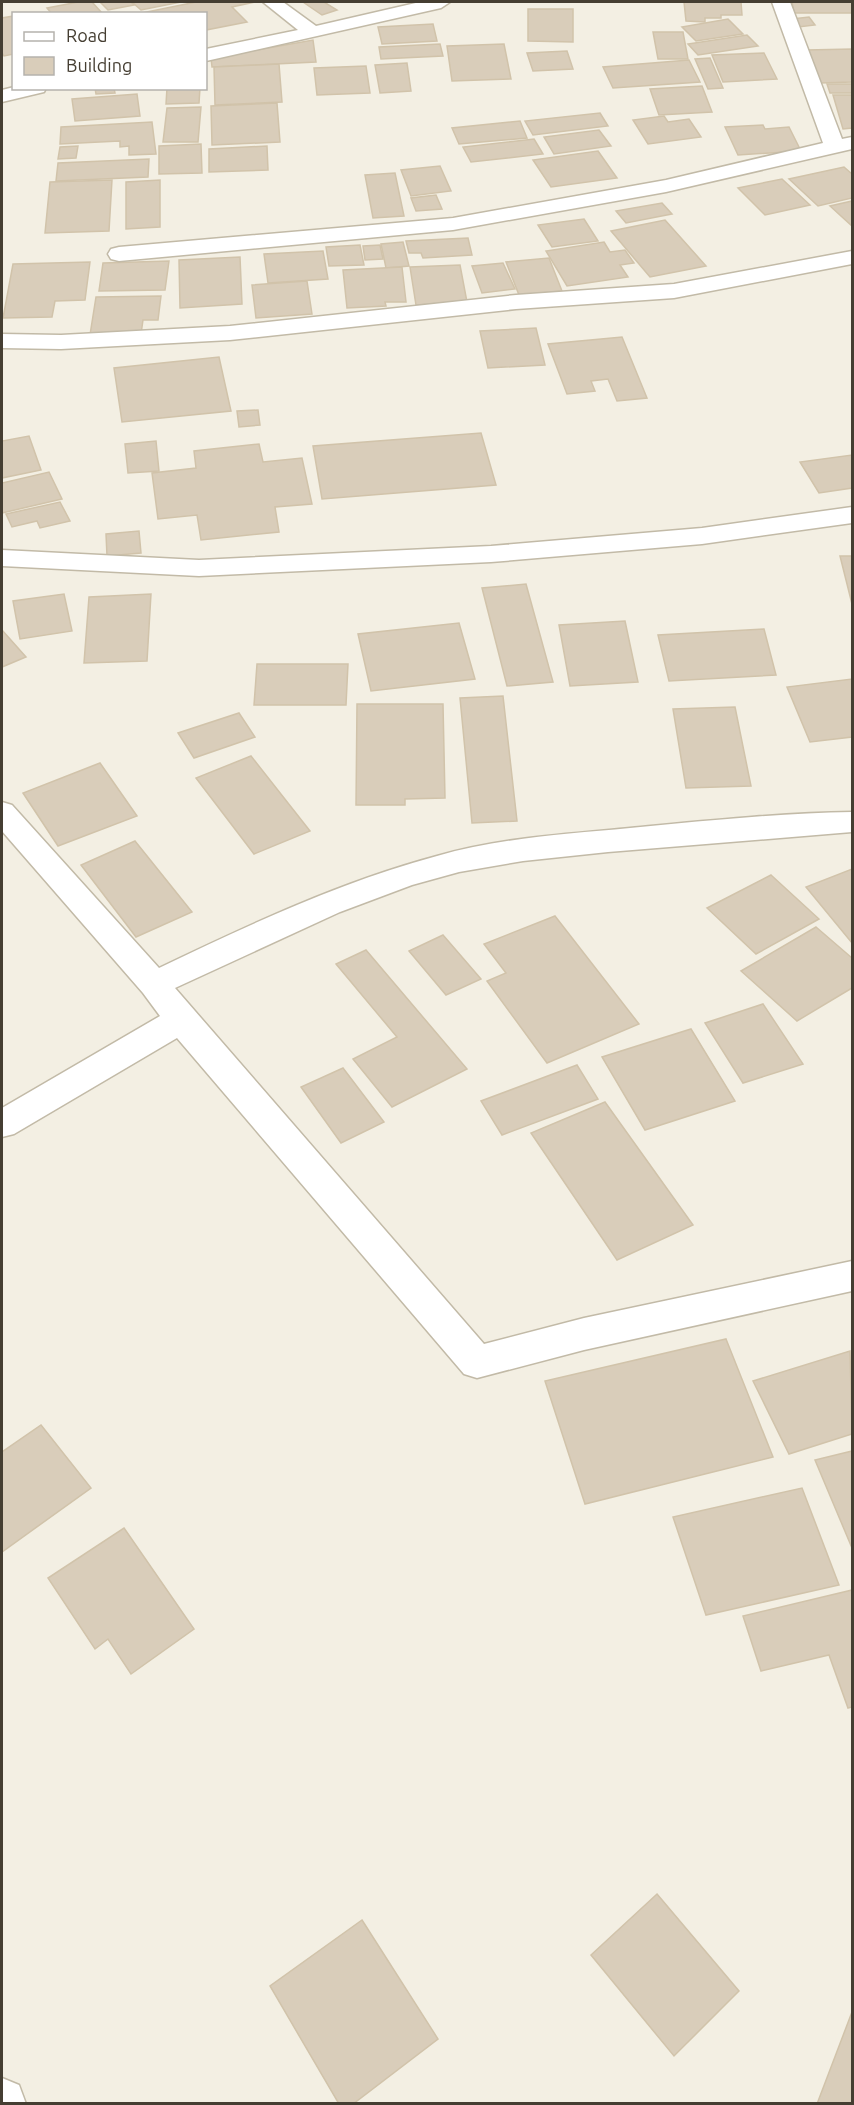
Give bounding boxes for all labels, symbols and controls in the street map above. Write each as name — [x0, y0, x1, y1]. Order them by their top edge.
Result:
legend — [12, 12, 207, 90]
text: Road — [66, 25, 108, 45]
text: Building — [66, 55, 132, 75]

